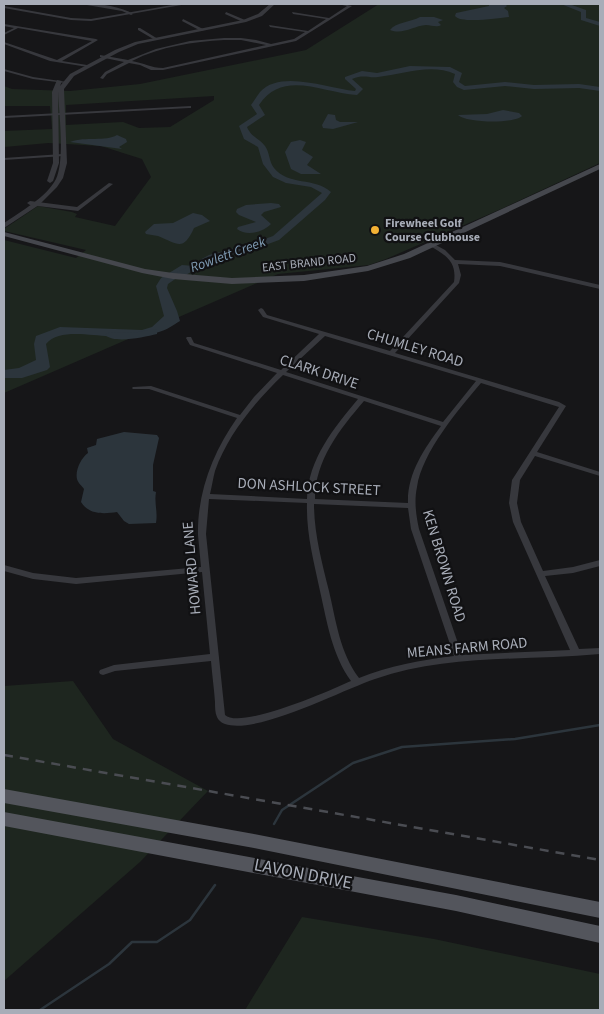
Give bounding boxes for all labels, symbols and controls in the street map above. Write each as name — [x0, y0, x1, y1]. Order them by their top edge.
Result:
place label: Firewheel Golf Course Clubhouse — [385, 215, 480, 246]
marker: Firewheel Golf Course Clubhouse — [369, 224, 381, 236]
water label: Rowlett Creek — [188, 232, 269, 278]
street label: EAST BRAND ROAD — [261, 250, 357, 276]
street label: CHUMLEY ROAD — [364, 323, 466, 373]
street label: CLARK DRIVE — [277, 349, 361, 395]
street label: DON ASHLOCK STREET — [237, 473, 381, 501]
street label: KEN BROWN ROAD — [417, 507, 471, 625]
street label: HOWARD LANE — [177, 520, 207, 615]
street label: MEANS FARM ROAD — [406, 632, 528, 664]
street label: LAVON DRIVE — [252, 852, 354, 896]

